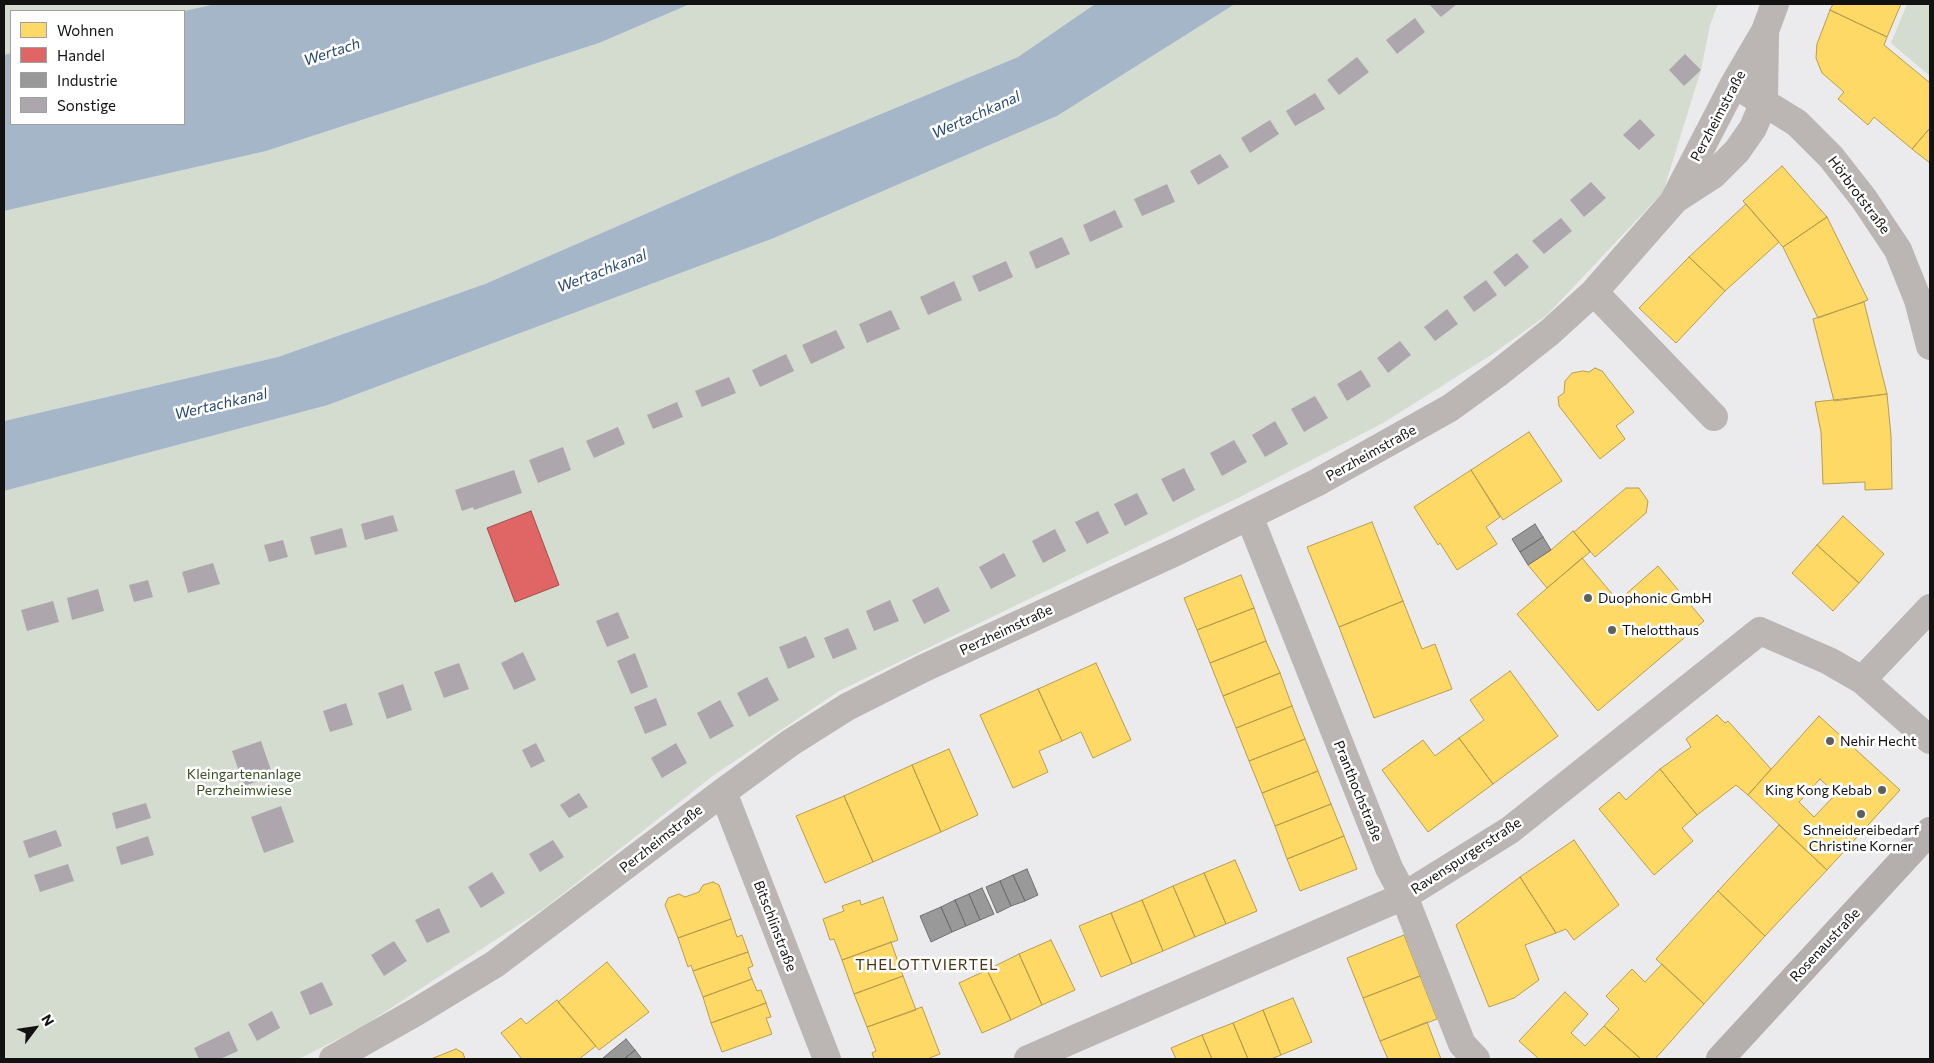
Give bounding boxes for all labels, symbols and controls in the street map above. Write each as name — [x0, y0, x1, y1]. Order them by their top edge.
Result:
legend — [10, 10, 185, 125]
text: Wohnen — [57, 21, 114, 39]
water label: Wertach — [301, 34, 363, 70]
text: Handel — [57, 46, 105, 64]
street label: Perzheimstraße — [1687, 68, 1749, 164]
text: Industrie — [57, 71, 118, 89]
water label: Wertachkanal — [929, 88, 1023, 142]
text: Sonstige — [57, 96, 116, 114]
street label: Hörbrotstraße — [1824, 153, 1894, 237]
water label: Wertachkanal — [555, 246, 649, 296]
water label: Wertachkanal — [173, 385, 269, 423]
street label: Perzheimstraße — [1323, 421, 1419, 485]
place label: Duophonic GmbH — [1598, 590, 1712, 606]
marker: Duophonic GmbH — [1582, 592, 1594, 604]
street label: Perzheimstraße — [957, 601, 1055, 659]
place label: Thelotthaus — [1622, 622, 1699, 638]
marker: Thelotthaus — [1606, 624, 1618, 636]
place label: Nehir Hecht — [1840, 733, 1916, 749]
marker: Nehir Hecht — [1824, 735, 1836, 747]
street label: Pranthochstraße — [1330, 738, 1386, 844]
park label: Kleingartenanlage Perzheimwiese — [187, 766, 301, 799]
place label: King Kong Kebab — [1765, 782, 1872, 798]
marker: King Kong Kebab — [1876, 784, 1888, 796]
street label: Perzheimstraße — [616, 801, 706, 877]
marker: Schneidereibedarf Christine Korner — [1855, 808, 1867, 820]
street label: Ravenspurgerstraße — [1408, 814, 1524, 898]
place label: Schneidereibedarf Christine Korner — [1803, 822, 1919, 854]
street label: Bitschlinstraße — [750, 878, 800, 974]
street label: Rosenaustraße — [1787, 905, 1863, 985]
district label: THELOTTVIERTEL — [854, 956, 1000, 974]
north arrow — [10, 1003, 60, 1053]
text: N — [38, 1011, 58, 1029]

